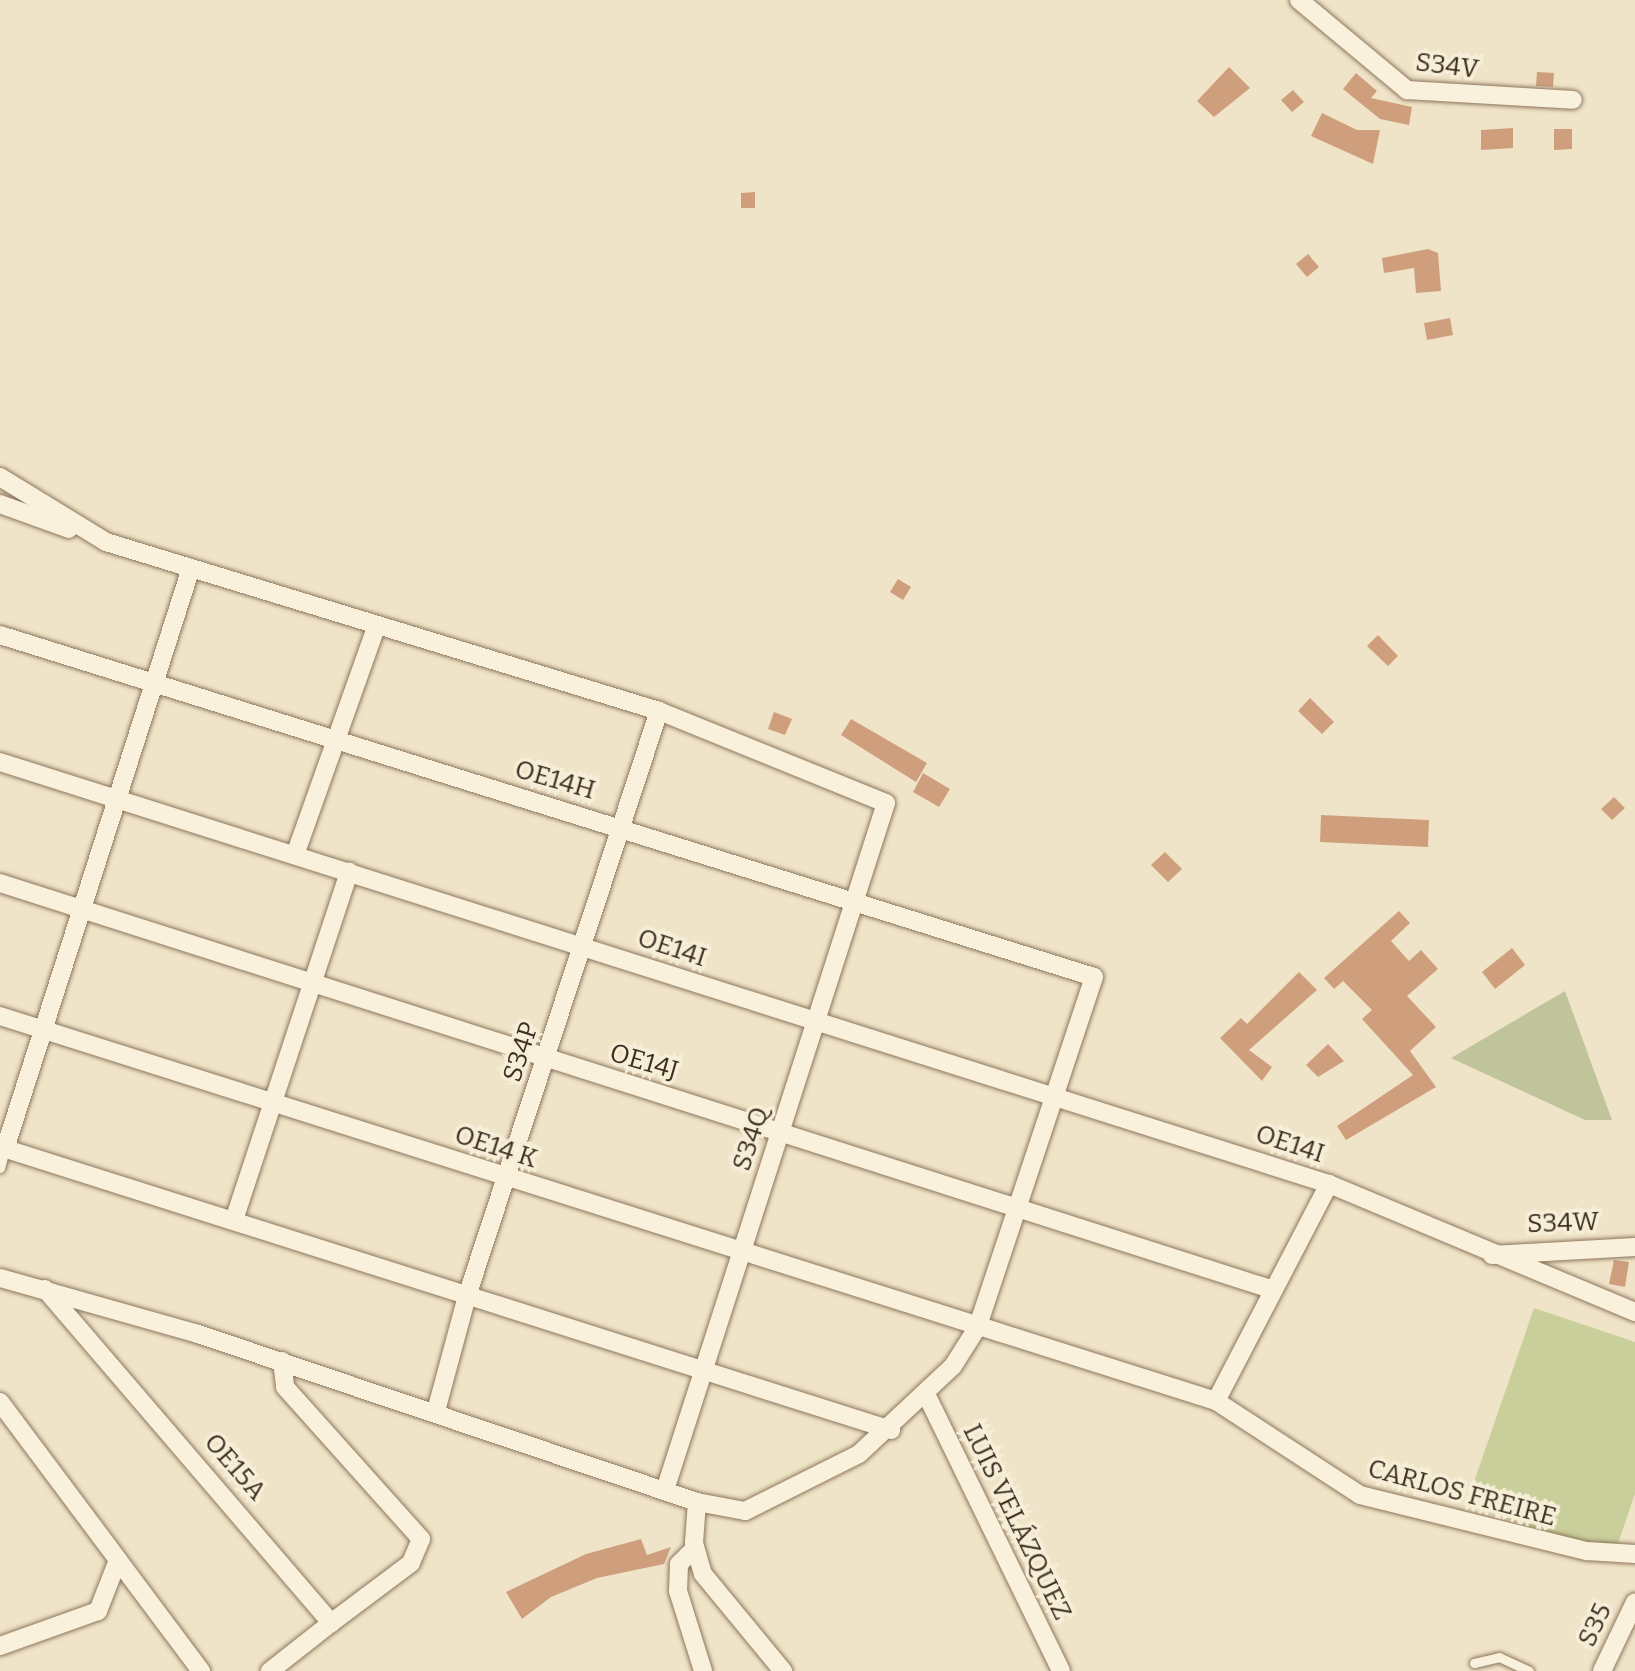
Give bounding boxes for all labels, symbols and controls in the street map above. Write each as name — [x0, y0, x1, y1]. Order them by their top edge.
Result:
street label: S34V — [1414, 47, 1480, 85]
street label: OE14H — [511, 754, 599, 806]
street label: OE14I — [634, 922, 710, 974]
street label: S34P — [497, 1018, 545, 1086]
street label: OE14J — [606, 1037, 682, 1087]
street label: S34Q — [726, 1103, 776, 1175]
street label: OE14I — [1252, 1118, 1328, 1170]
street label: OE14 K — [451, 1119, 541, 1175]
street label: S34W — [1526, 1206, 1600, 1240]
street label: LUIS VELÁZQUEZ — [956, 1419, 1078, 1625]
street label: OE15A — [198, 1427, 272, 1507]
street label: CARLOS FREIRE — [1364, 1453, 1560, 1533]
street label: S35 — [1572, 1598, 1618, 1652]

